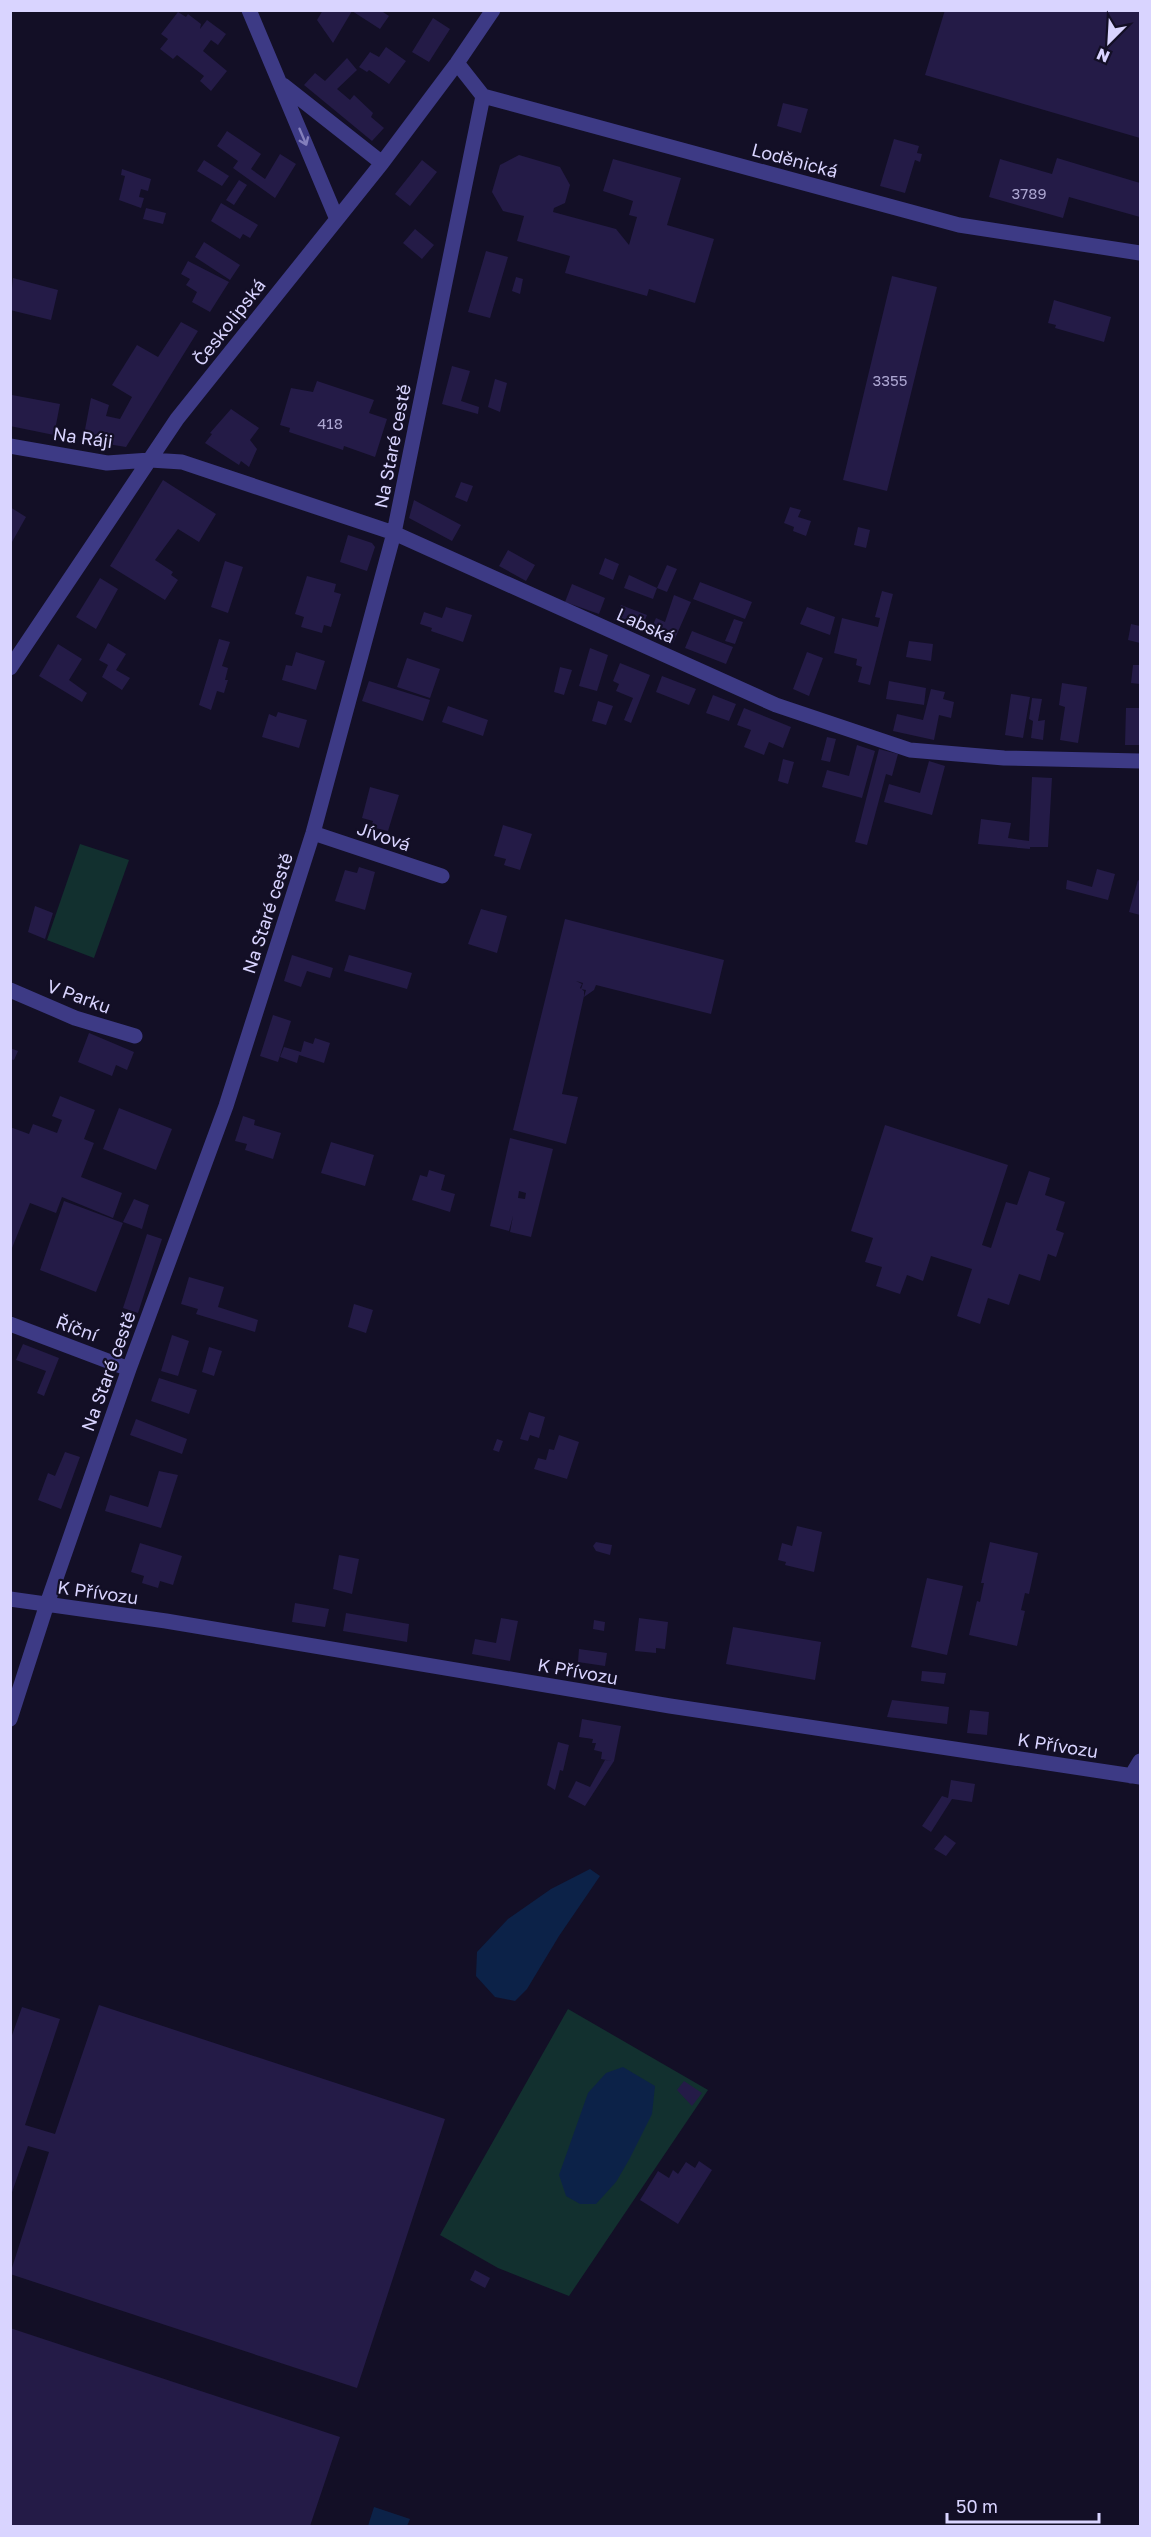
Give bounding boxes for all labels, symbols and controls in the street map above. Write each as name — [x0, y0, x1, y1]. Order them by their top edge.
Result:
north arrow — [1079, 12, 1139, 72]
text: N — [1093, 44, 1113, 67]
one-way arrow — [298, 127, 309, 146]
street label: Loděnická — [750, 138, 840, 182]
house number: 3789 — [1012, 184, 1046, 202]
street label: Českolipská — [188, 274, 270, 370]
house number: 3355 — [873, 371, 907, 389]
street label: Na Staré cestě — [369, 382, 415, 510]
house number: 418 — [317, 414, 343, 432]
street label: Na Ráji — [52, 422, 114, 452]
street label: Labská — [613, 602, 679, 648]
street label: Jívová — [355, 817, 413, 855]
street label: Na Staré cestě — [237, 850, 297, 976]
street label: V Parku — [44, 974, 114, 1018]
street label: Na Staré cestě — [76, 1308, 140, 1434]
street label: Říční — [53, 1310, 102, 1346]
street label: K Přívozu — [56, 1575, 140, 1609]
street label: K Přívozu — [536, 1653, 620, 1689]
street label: K Přívozu — [1016, 1728, 1100, 1762]
scale bar — [947, 2486, 1098, 2524]
text: 50 m — [956, 2495, 998, 2517]

